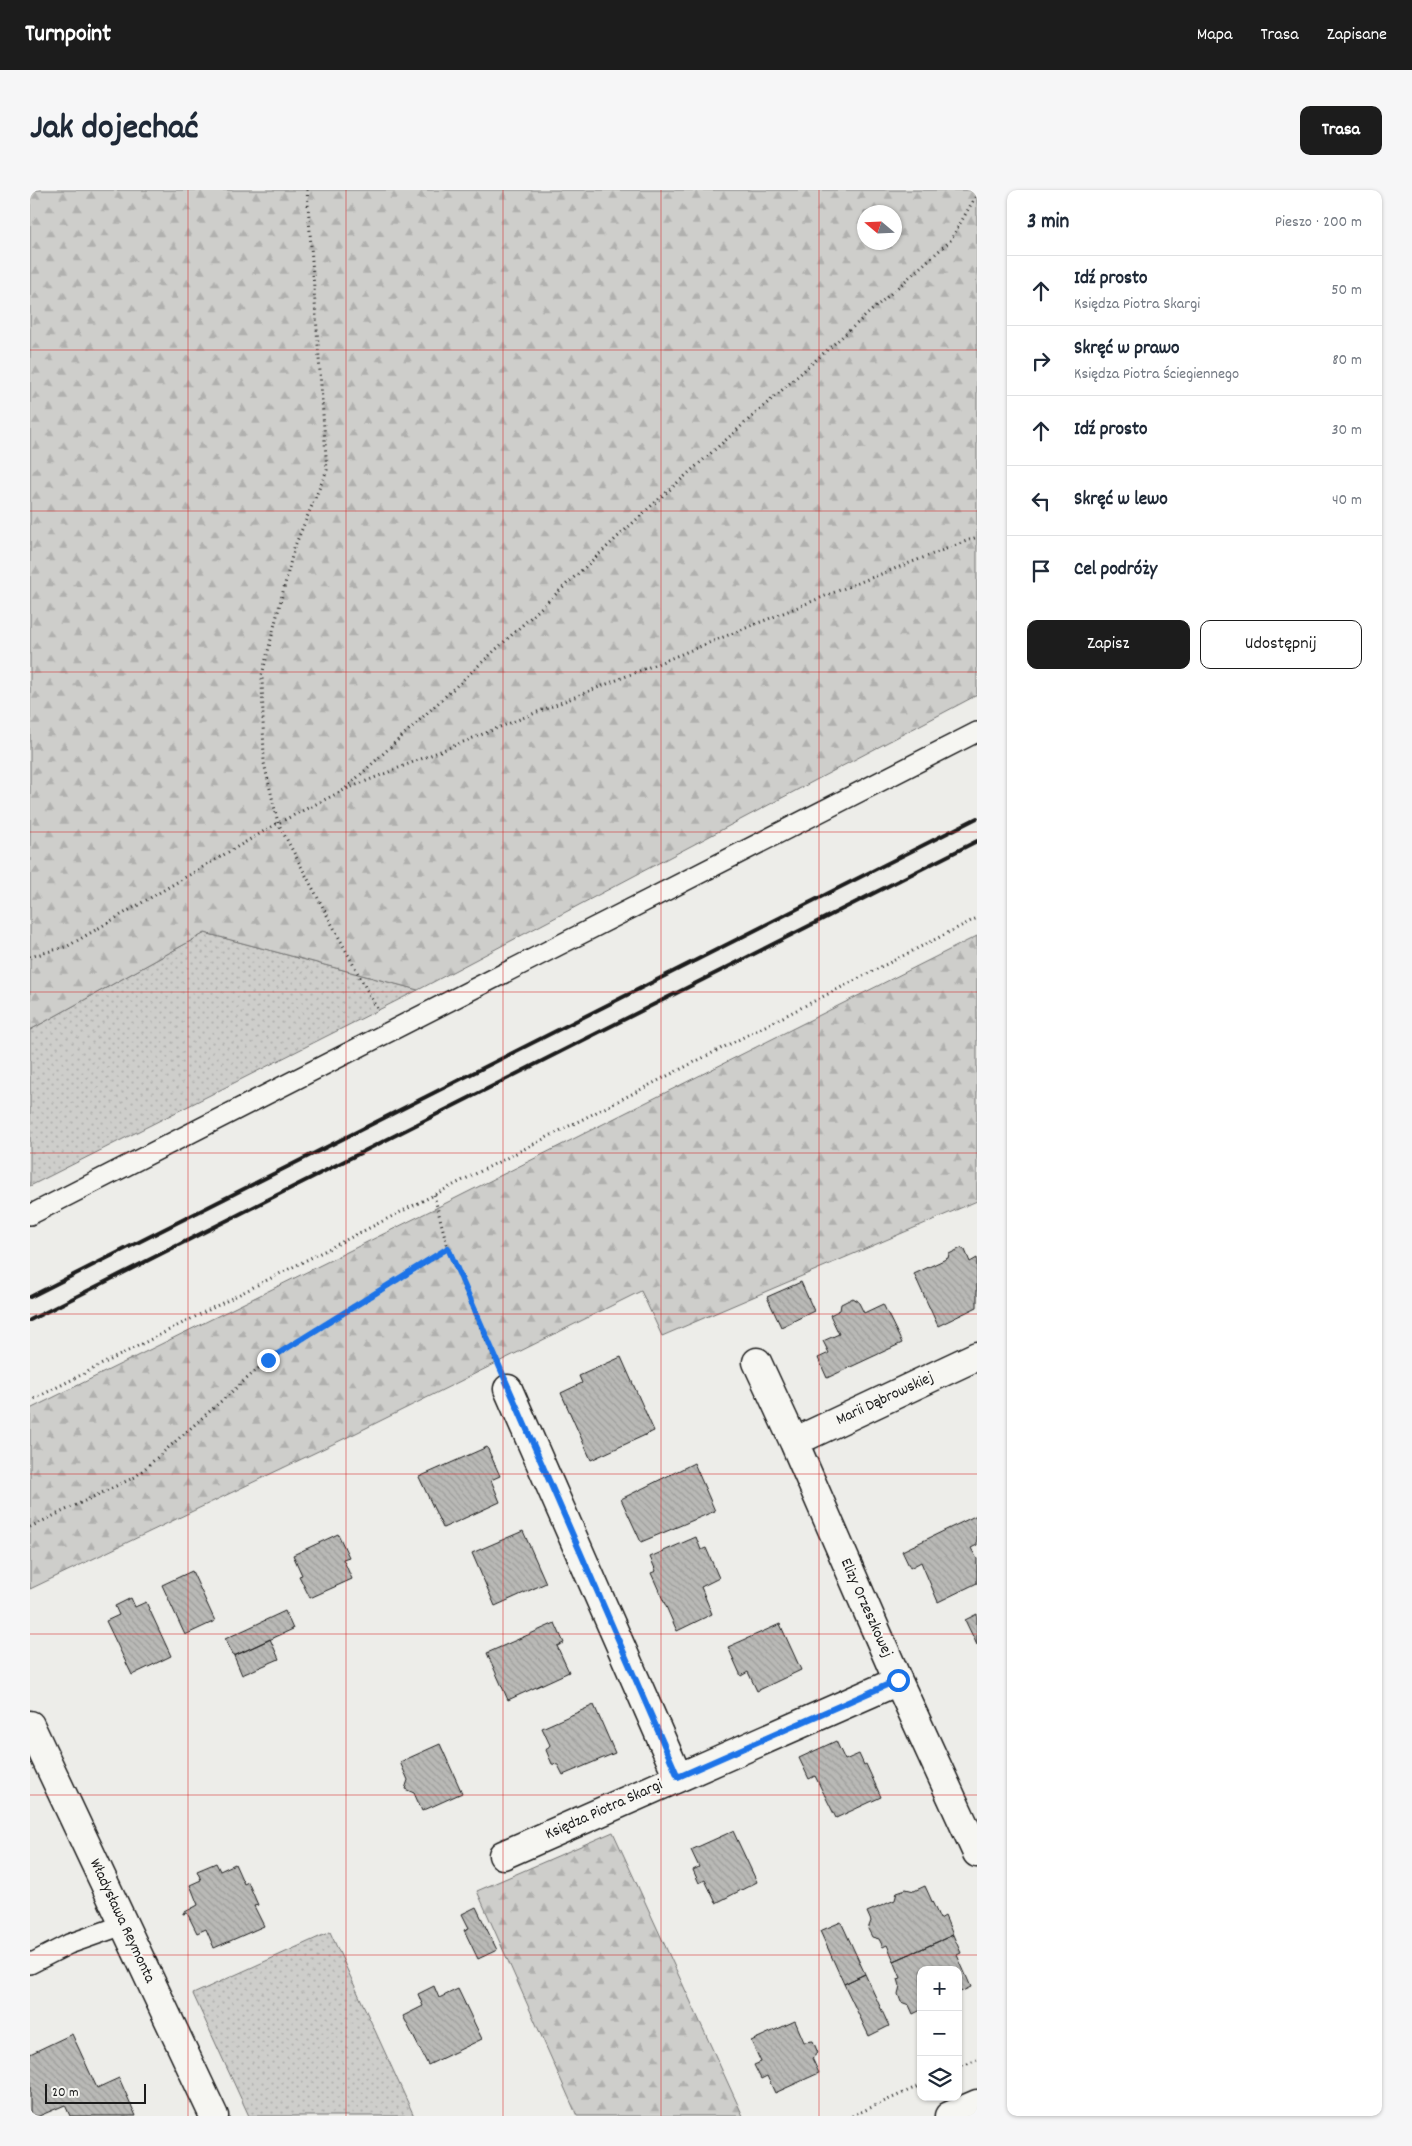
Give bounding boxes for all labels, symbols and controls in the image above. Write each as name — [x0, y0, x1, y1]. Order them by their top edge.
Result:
text: Turnpoint — [25, 18, 111, 52]
text: Mapa — [1197, 23, 1232, 48]
text: Trasa — [1260, 23, 1299, 48]
text: Zapisane — [1327, 23, 1387, 48]
text: Jak dojechać — [30, 105, 199, 155]
button: Trasa — [1300, 106, 1382, 155]
north arrow — [857, 205, 902, 250]
text: 3 min — [1027, 208, 1069, 238]
text: Pieszo · 200 m — [1275, 211, 1362, 234]
text: Idź prosto — [1074, 266, 1147, 293]
icon: ahead — [1027, 277, 1055, 305]
text: 50 m — [1331, 279, 1362, 302]
text: Księdza Piotra Skargi — [1074, 293, 1200, 316]
text: Skręć w prawo — [1074, 336, 1180, 363]
icon: right — [1027, 347, 1055, 375]
text: 80 m — [1332, 349, 1362, 372]
text: Księdza Piotra Ściegiennego — [1074, 363, 1239, 386]
icon: ahead — [1027, 417, 1055, 445]
text: Idź prosto — [1074, 417, 1147, 444]
text: 30 m — [1332, 419, 1362, 442]
icon: left — [1027, 487, 1055, 515]
text: Skręć w lewo — [1074, 487, 1168, 514]
text: 40 m — [1332, 489, 1362, 512]
icon: arrive — [1027, 557, 1055, 585]
text: Cel podróży — [1074, 557, 1157, 584]
button: Zapisz — [1027, 620, 1190, 669]
button: Udostępnij — [1200, 620, 1362, 669]
route end — [257, 1349, 280, 1372]
street label: Marii Dąbrowskiej — [832, 1366, 938, 1432]
street label: Elizy Orzeszkowej — [834, 1555, 898, 1661]
route start — [887, 1669, 910, 1692]
street label: Księdza Piotra Skargi — [542, 1774, 666, 1846]
street label: Władysława Reymonta — [83, 1855, 161, 1987]
map controls — [917, 1966, 962, 2101]
button: + — [917, 1966, 962, 2011]
button: − — [917, 2011, 962, 2056]
button: layers — [917, 2056, 962, 2101]
scale bar — [45, 2081, 146, 2104]
text: 20 m — [52, 2083, 79, 2103]

